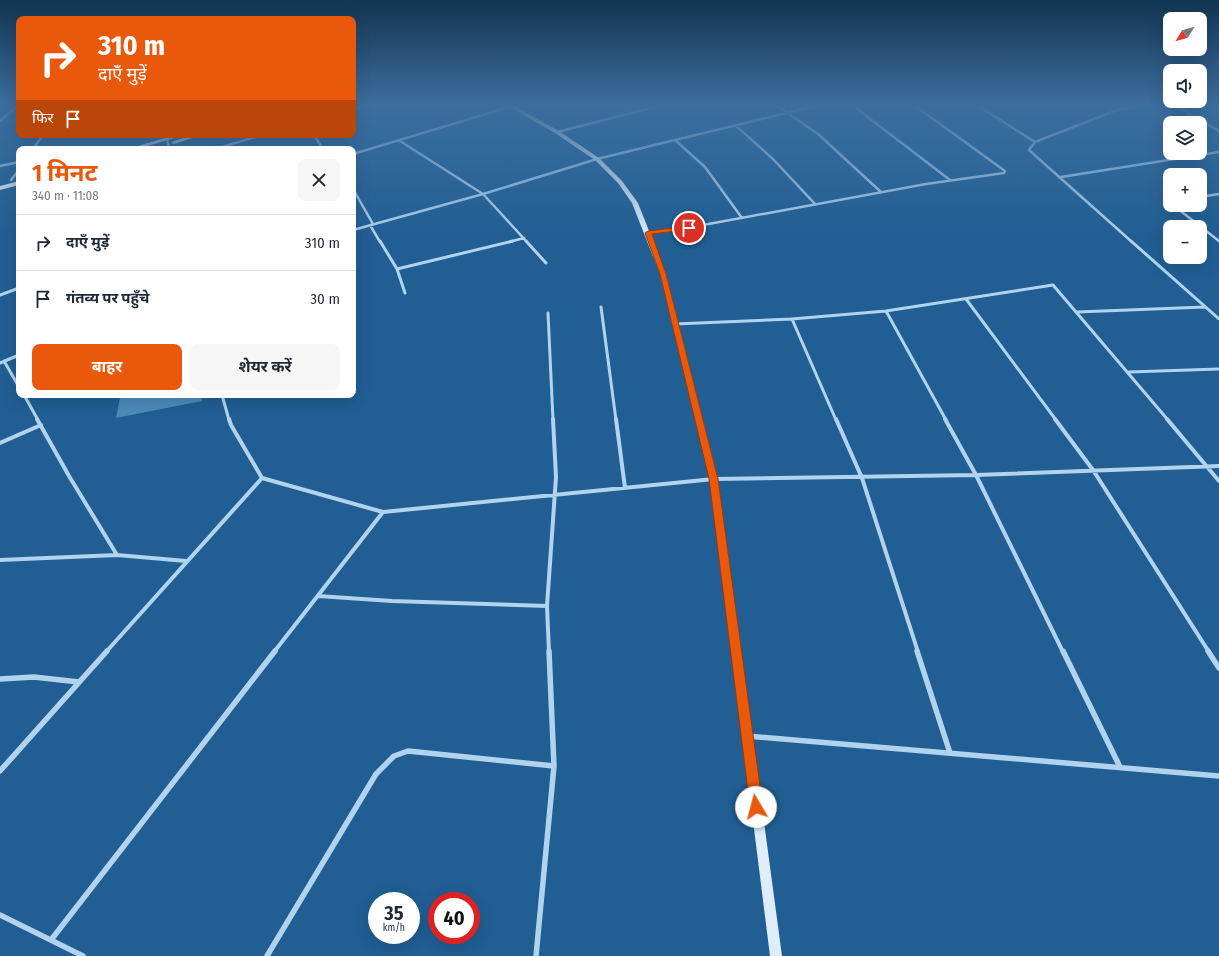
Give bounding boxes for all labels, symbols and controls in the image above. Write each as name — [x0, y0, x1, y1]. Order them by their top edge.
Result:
north arrow — [1163, 12, 1207, 56]
map controls — [1163, 12, 1207, 264]
text: 310 m — [98, 29, 165, 62]
icon: right — [32, 32, 84, 84]
text: दाएँ मुड़ें — [98, 63, 147, 85]
button: sound — [1163, 64, 1207, 108]
icon: arrive — [62, 108, 84, 130]
text: फिर — [32, 109, 54, 127]
button: layers — [1163, 116, 1207, 160]
text: 1 मिनट — [32, 159, 98, 187]
button: close — [298, 159, 340, 201]
button: + — [1163, 168, 1207, 212]
text: 340 m · 11:08 — [32, 188, 99, 203]
pin — [672, 211, 706, 245]
icon: arrive — [678, 217, 700, 239]
button: − — [1163, 220, 1207, 264]
icon: right — [32, 232, 54, 254]
text: दाएँ मुड़ें — [66, 233, 109, 251]
text: 310 m — [305, 234, 340, 252]
icon: arrive — [32, 288, 54, 310]
text: गंतव्य पर पहुँचे — [66, 289, 149, 307]
text: 30 m — [310, 290, 340, 308]
button: बाहर — [32, 344, 182, 390]
button: शेयर करें — [190, 344, 340, 390]
position arrow — [735, 786, 777, 828]
speed limit sign: 40 — [428, 892, 480, 944]
text: 35 — [384, 901, 404, 925]
text: km/h — [383, 922, 405, 934]

